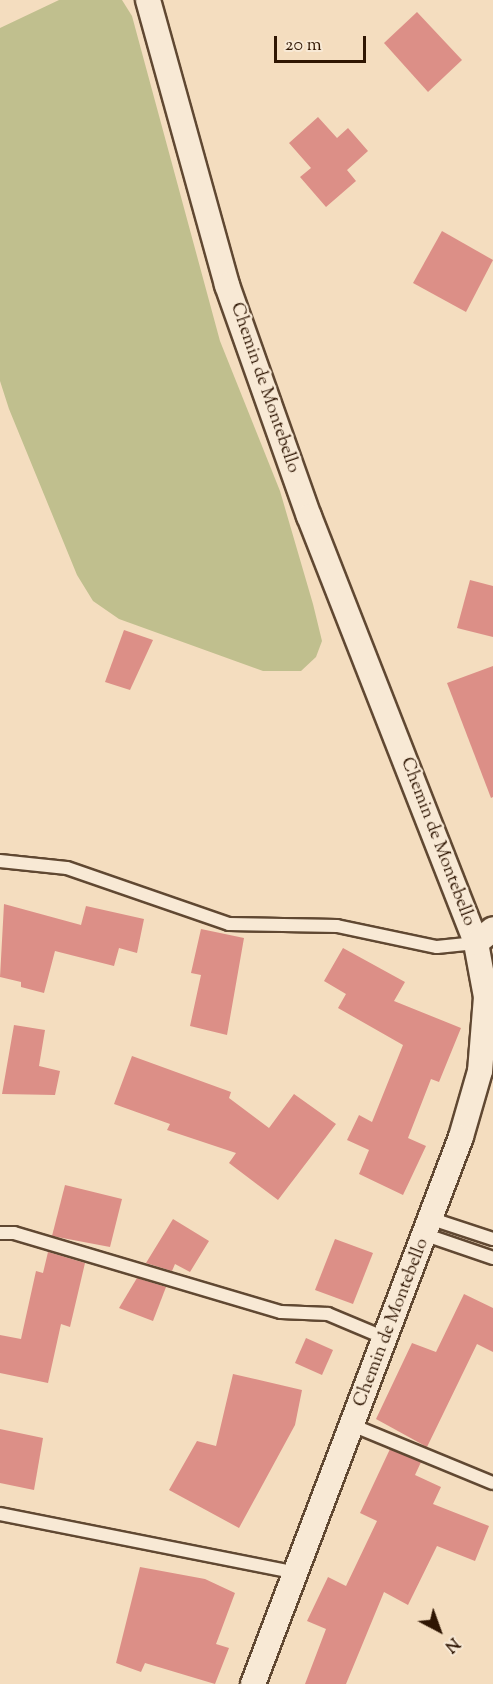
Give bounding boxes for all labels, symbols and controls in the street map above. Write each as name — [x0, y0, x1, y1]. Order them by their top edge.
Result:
scale bar — [277, 24, 368, 62]
text: 20 m — [285, 33, 322, 59]
street label: Chemin de Montebello — [225, 300, 303, 476]
street label: Chemin de Montebello — [395, 755, 479, 929]
street label: Chemin de Montebello — [350, 1236, 434, 1410]
north arrow — [409, 1600, 469, 1660]
text: N — [439, 1631, 464, 1657]

